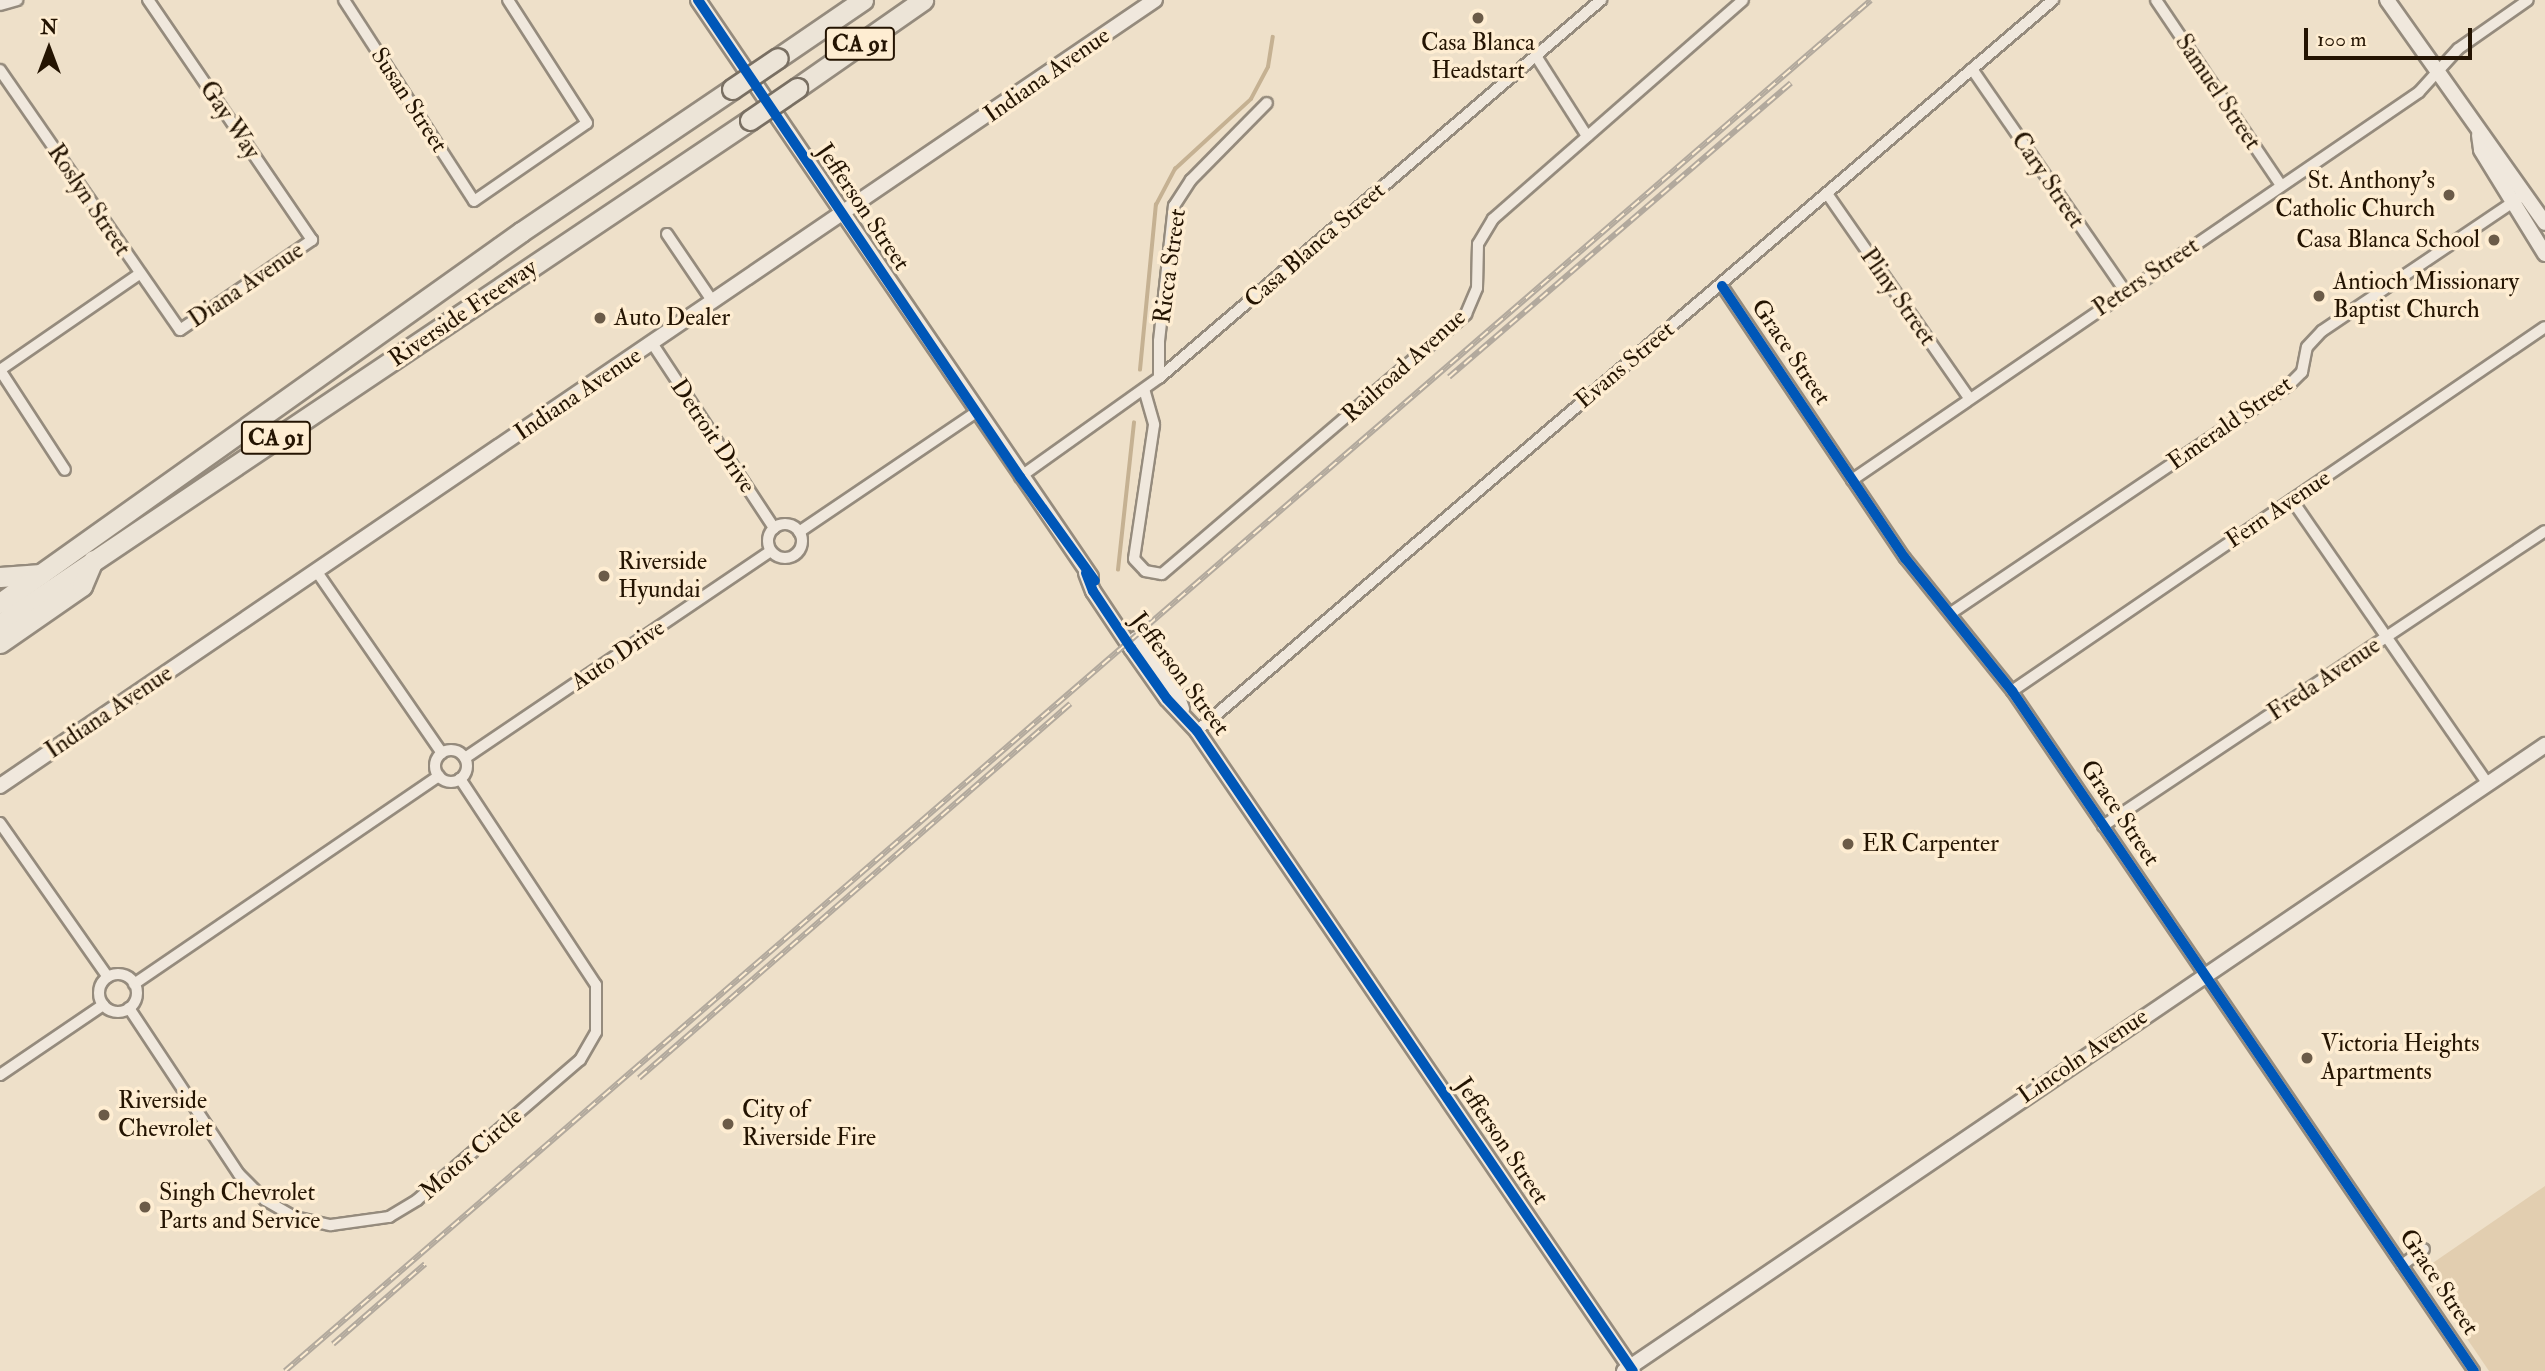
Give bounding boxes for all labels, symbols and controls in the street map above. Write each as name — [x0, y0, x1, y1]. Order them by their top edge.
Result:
marker: Casa Blanca Headstart — [1470, 10, 1486, 26]
north arrow — [14, 14, 84, 84]
scale bar — [2307, 14, 2475, 58]
text: N — [40, 16, 58, 40]
street label: Indiana Avenue — [979, 21, 1115, 129]
road number: CA 91 — [823, 24, 897, 64]
text: 100 m — [2317, 26, 2367, 53]
place label: Casa Blanca Headstart — [1421, 29, 1535, 85]
street label: Samuel Street — [2169, 29, 2267, 155]
street label: Susan Street — [365, 42, 453, 158]
street label: Gay Way — [193, 76, 267, 164]
street label: Cary Street — [2005, 126, 2091, 234]
street label: Jefferson Street — [810, 138, 916, 276]
street label: Roslyn Street — [41, 139, 137, 261]
place label: St. Anthony's Catholic Church — [2275, 167, 2435, 223]
street label: Casa Blanca Street — [1239, 176, 1391, 314]
marker: St. Anthony's Catholic Church — [2441, 187, 2457, 203]
street label: Ricca Street — [1148, 207, 1192, 325]
place label: Casa Blanca School — [2296, 226, 2480, 254]
street label: Peters Street — [2088, 231, 2204, 323]
marker: Casa Blanca School — [2486, 232, 2502, 248]
street label: Diana Avenue — [183, 236, 309, 334]
street label: Pliny Street — [1854, 243, 1942, 351]
street label: Riverside Freeway — [384, 253, 542, 373]
place label: Antioch Missionary Baptist Church — [2333, 268, 2519, 324]
marker: Antioch Missionary Baptist Church — [2311, 288, 2327, 304]
street label: Grace Street — [1745, 294, 1837, 410]
street label: Railroad Avenue — [1336, 303, 1472, 429]
place label: Auto Dealer — [614, 304, 730, 332]
marker: Auto Dealer — [592, 310, 608, 326]
street label: Evans Street — [1570, 315, 1680, 415]
street label: Indiana Avenue — [509, 341, 647, 447]
street label: Emerald Street — [2162, 370, 2298, 476]
street label: Detroit Drive — [664, 373, 762, 499]
road number: CA 91 — [239, 418, 313, 458]
street label: Fern Avenue — [2220, 463, 2336, 555]
place label: Riverside Hyundai — [618, 548, 707, 604]
marker: Riverside Hyundai — [596, 568, 612, 584]
street label: Jefferson Street — [1124, 607, 1236, 741]
street label: Auto Drive — [566, 613, 670, 697]
street label: Freda Avenue — [2262, 631, 2386, 727]
street label: Indiana Avenue — [40, 659, 178, 765]
street label: Grace Street — [2074, 755, 2166, 871]
place label: ER Carpenter — [1862, 830, 1999, 858]
marker: ER Carpenter — [1840, 836, 1856, 852]
street label: Lincoln Avenue — [2013, 1002, 2153, 1110]
place label: Victoria Heights Apartments — [2321, 1030, 2479, 1086]
marker: Victoria Heights Apartments — [2299, 1050, 2315, 1066]
street label: Jefferson Street — [1449, 1072, 1555, 1210]
place label: Riverside Chevrolet — [118, 1087, 213, 1143]
place label: City of Riverside Fire — [742, 1096, 876, 1152]
street label: Motor Circle — [414, 1102, 528, 1206]
marker: Riverside Chevrolet — [96, 1107, 112, 1123]
marker: City of Riverside Fire — [720, 1116, 736, 1132]
place label: Singh Chevrolet Parts and Service — [159, 1179, 320, 1235]
marker: Singh Chevrolet Parts and Service — [137, 1199, 153, 1215]
street label: Grace Street — [2393, 1224, 2485, 1340]

